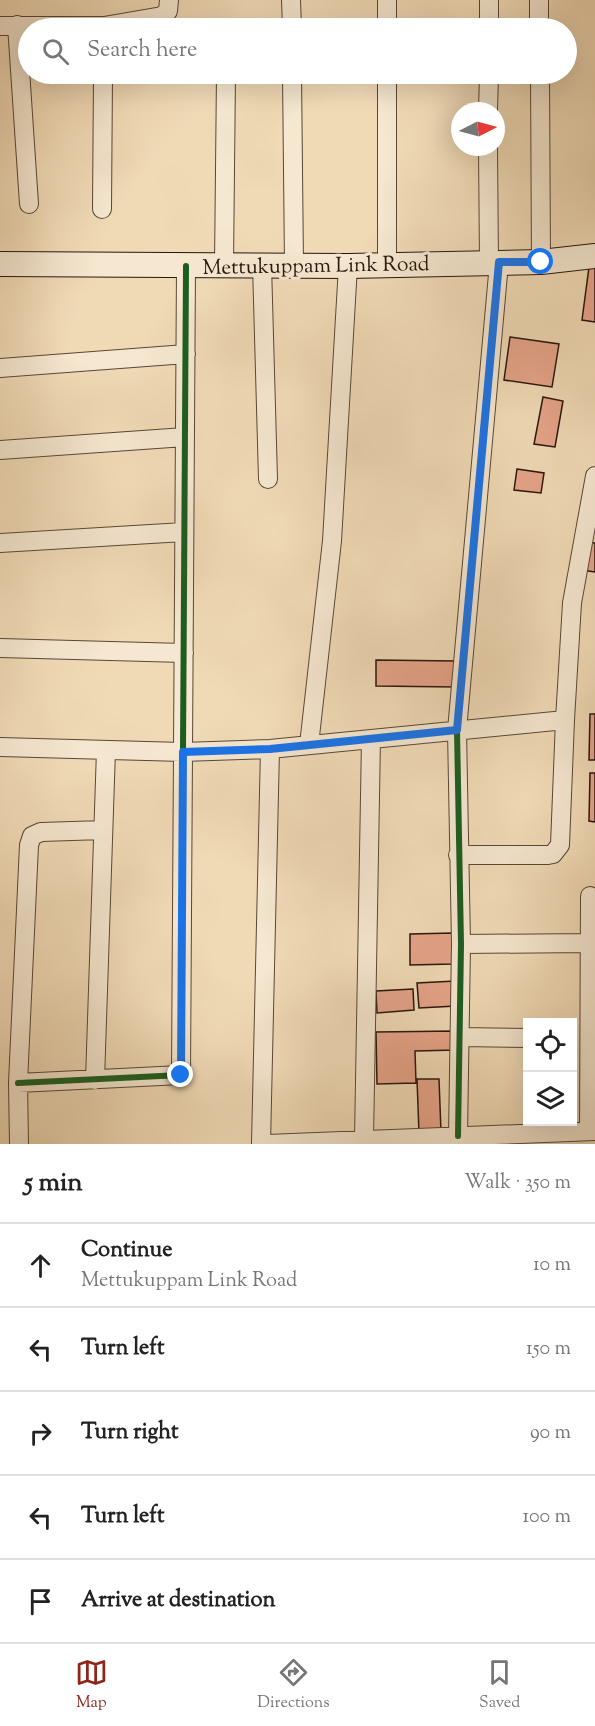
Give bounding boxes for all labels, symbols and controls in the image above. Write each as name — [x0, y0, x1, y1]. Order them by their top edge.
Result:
search box — [18, 18, 577, 84]
icon: search — [39, 35, 72, 68]
text: Search here — [87, 35, 197, 67]
north arrow — [451, 102, 505, 156]
route start — [527, 248, 553, 274]
street label: Mettukuppam Link Road — [202, 250, 430, 284]
map controls — [523, 1018, 577, 1126]
button: locate — [523, 1018, 577, 1072]
route end — [167, 1061, 193, 1087]
button: layers — [523, 1072, 577, 1126]
text: 5 min — [24, 1165, 83, 1202]
text: Walk · 350 m — [464, 1169, 571, 1198]
text: Continue — [81, 1235, 172, 1267]
icon: ahead — [24, 1249, 57, 1282]
text: 10 m — [533, 1251, 571, 1280]
text: Mettukuppam Link Road — [81, 1267, 297, 1296]
icon: left — [24, 1333, 57, 1366]
text: Turn left — [81, 1333, 164, 1365]
text: 150 m — [526, 1335, 571, 1364]
icon: right — [24, 1417, 57, 1450]
text: Turn right — [81, 1417, 178, 1449]
text: 90 m — [530, 1419, 571, 1448]
icon: left — [24, 1501, 57, 1534]
text: Turn left — [81, 1501, 164, 1533]
text: 100 m — [522, 1503, 571, 1532]
icon: arrive — [24, 1585, 57, 1618]
text: Arrive at destination — [81, 1585, 276, 1617]
tab: Map — [75, 1656, 108, 1715]
tab: Directions — [257, 1656, 330, 1715]
tab: Saved — [479, 1656, 520, 1715]

